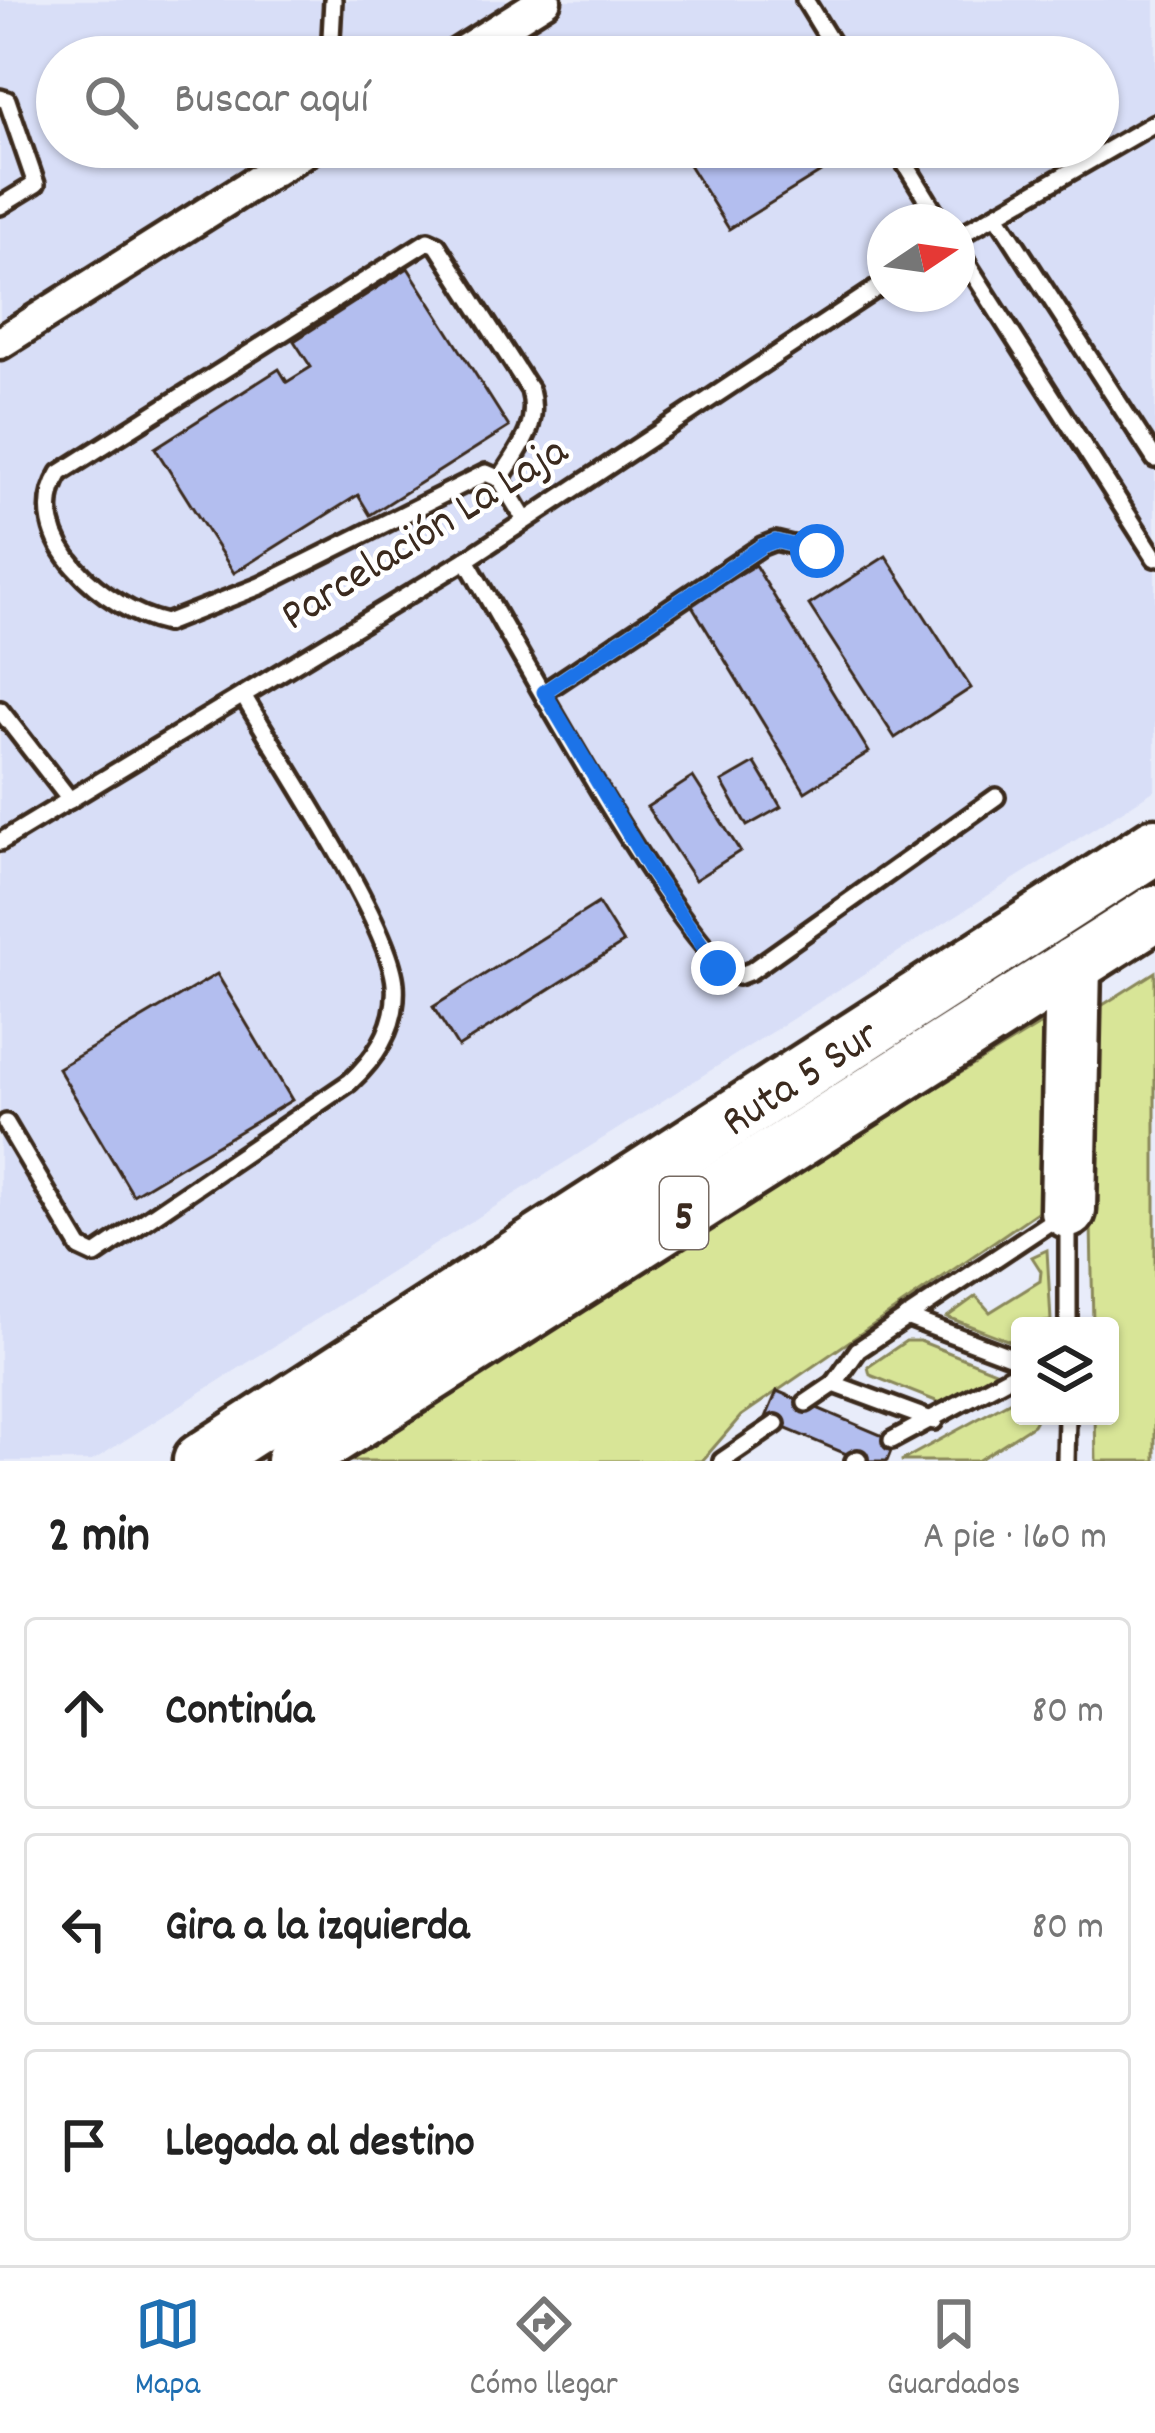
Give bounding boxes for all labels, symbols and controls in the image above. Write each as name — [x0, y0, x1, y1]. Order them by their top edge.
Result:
search box — [36, 36, 1119, 168]
icon: search — [78, 69, 144, 135]
text: Buscar aquí — [174, 70, 369, 134]
north arrow — [867, 204, 975, 312]
street label: Parcelación La Laja — [270, 422, 582, 650]
route start — [790, 524, 844, 578]
route end — [691, 941, 745, 995]
street label: Ruta 5 Sur — [710, 1006, 893, 1156]
road number: 5 — [660, 1177, 708, 1249]
map controls — [1011, 1317, 1119, 1425]
button: layers — [1011, 1317, 1119, 1425]
text: 2 min — [48, 1503, 150, 1575]
text: A pie · 160 m — [923, 1512, 1107, 1567]
icon: ahead — [51, 1680, 117, 1746]
text: Continúa — [165, 1681, 314, 1745]
text: 80 m — [1031, 1686, 1104, 1741]
icon: left — [51, 1896, 117, 1962]
text: Gira a la izquierda — [165, 1897, 469, 1961]
text: 80 m — [1031, 1902, 1104, 1957]
icon: arrive — [51, 2112, 117, 2178]
text: Llegada al destino — [165, 2113, 475, 2177]
tab: Mapa — [135, 2291, 201, 2410]
tab: Cómo llegar — [470, 2291, 618, 2410]
tab: Guardados — [887, 2291, 1020, 2410]

